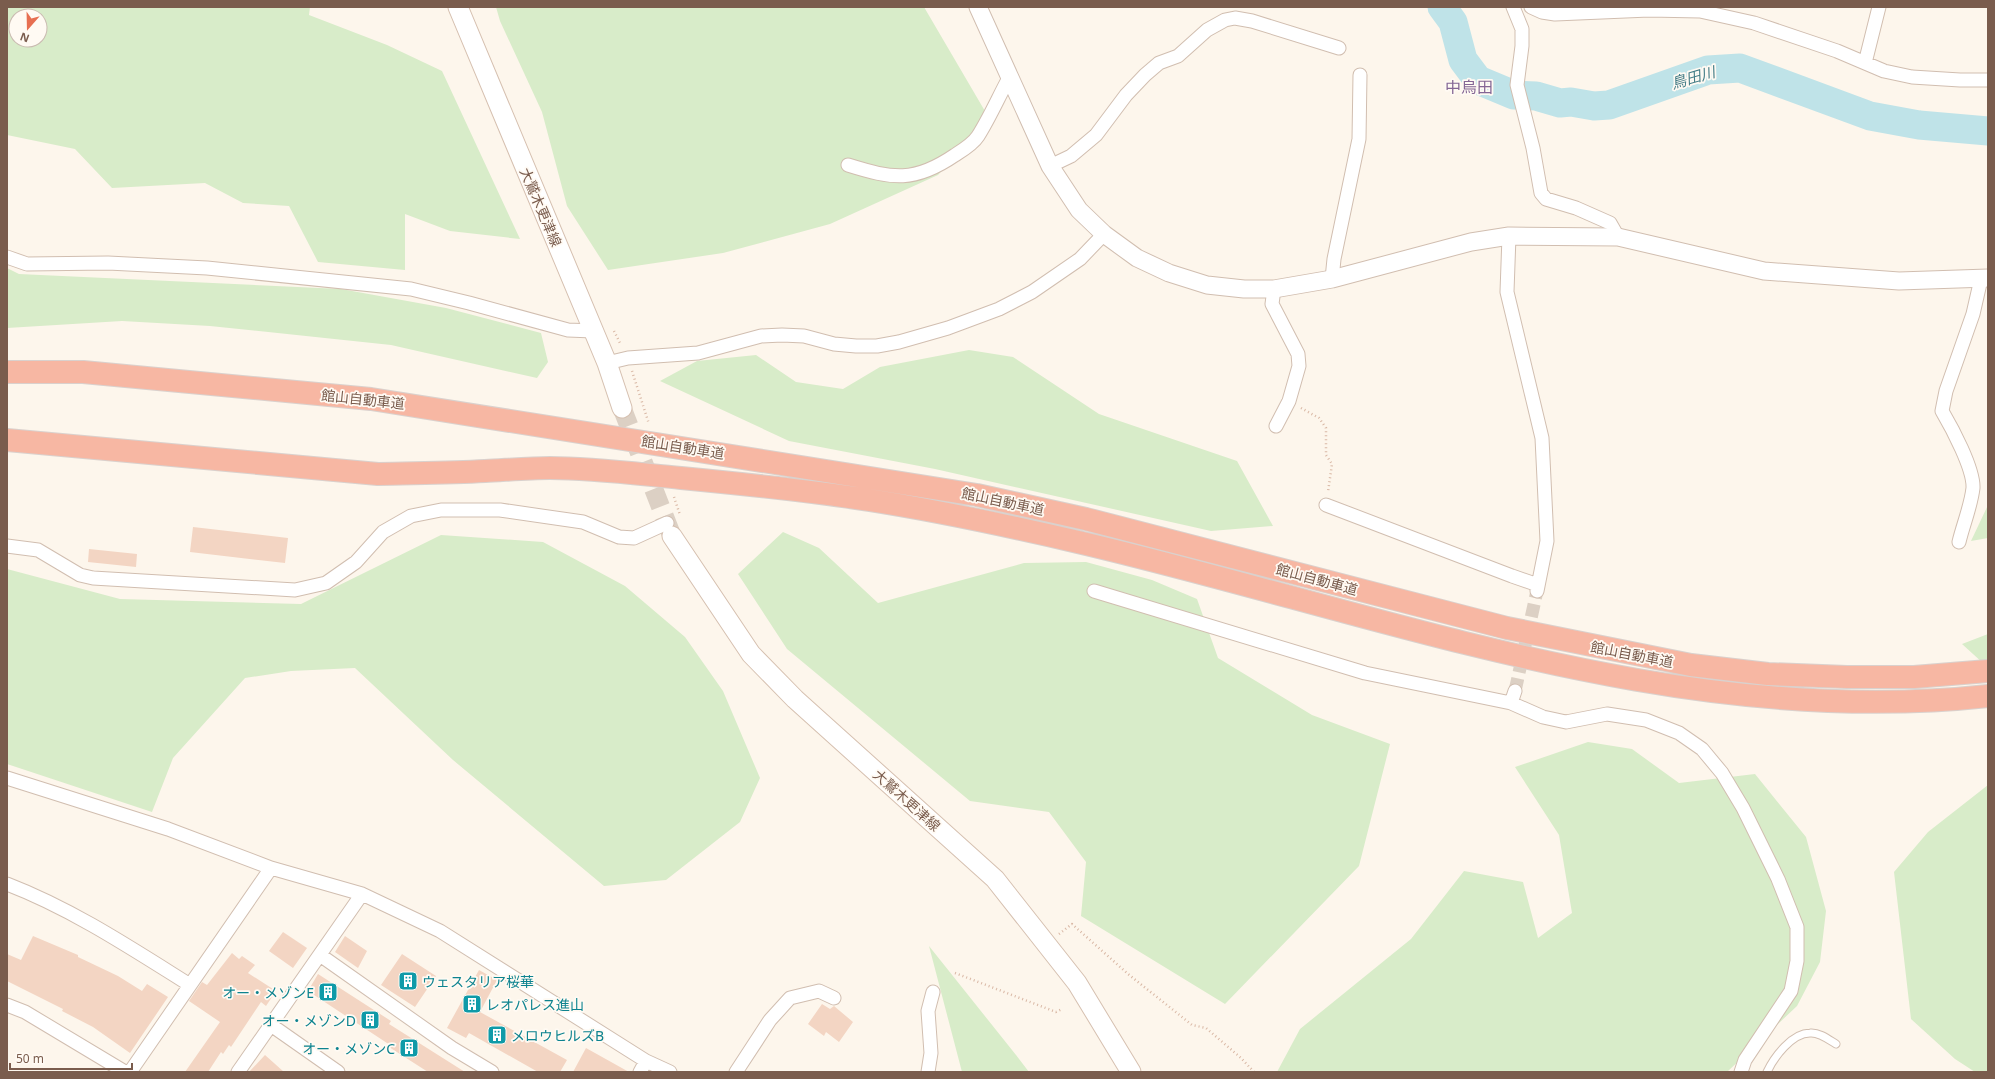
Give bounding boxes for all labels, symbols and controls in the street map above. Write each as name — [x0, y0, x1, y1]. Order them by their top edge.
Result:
north arrow — [8, 8, 48, 48]
text: N — [18, 29, 31, 46]
water label: 鳥田川 — [1669, 61, 1719, 93]
district label: 中烏田 — [1445, 76, 1493, 98]
street label: 大鷲木更津線 — [516, 165, 566, 249]
street label: 館山自動車道 — [320, 385, 406, 413]
street label: 館山自動車道 — [640, 431, 726, 463]
street label: 館山自動車道 — [960, 483, 1046, 519]
street label: 館山自動車道 — [1274, 559, 1360, 599]
street label: 館山自動車道 — [1589, 637, 1675, 671]
street label: 大鷲木更津線 — [869, 765, 945, 835]
building icon: ウェスタリア桜華 — [397, 970, 419, 992]
place label: ウェスタリア桜華 — [422, 972, 534, 991]
building icon: オー・メゾンE — [317, 981, 339, 1003]
place label: オー・メゾンE — [222, 983, 314, 1002]
building icon: レオパレス進山 — [461, 993, 483, 1015]
place label: レオパレス進山 — [486, 995, 584, 1014]
building icon: オー・メゾンD — [359, 1009, 381, 1031]
place label: オー・メゾンD — [262, 1011, 356, 1030]
building icon: メロウヒルズB — [486, 1024, 508, 1046]
place label: メロウヒルズB — [511, 1026, 604, 1045]
building icon: オー・メゾンC — [398, 1037, 420, 1059]
place label: オー・メゾンC — [302, 1039, 395, 1058]
scale bar — [10, 1045, 132, 1071]
text: 50 m — [16, 1050, 44, 1067]

